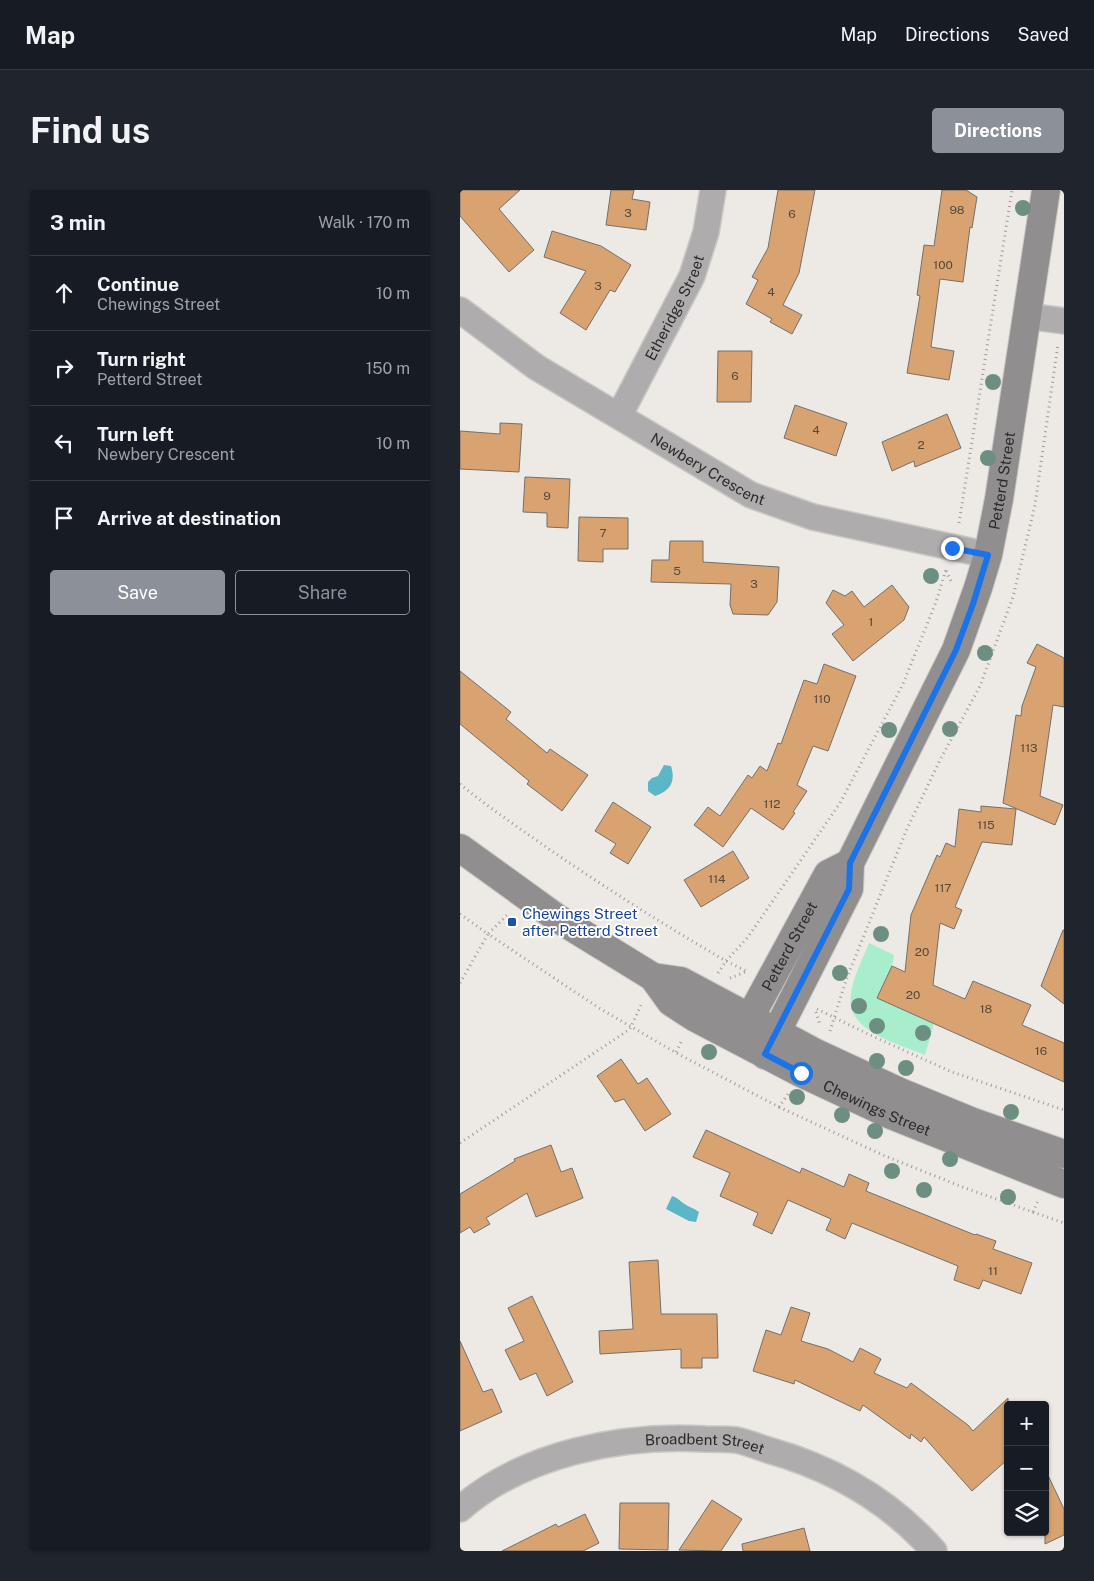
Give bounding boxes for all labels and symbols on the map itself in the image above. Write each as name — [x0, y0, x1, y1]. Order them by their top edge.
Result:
house number: 98 — [949, 203, 965, 217]
house number: 3 — [624, 206, 632, 220]
house number: 6 — [788, 207, 796, 221]
street label: Etheridge Street — [641, 252, 707, 363]
house number: 100 — [933, 258, 953, 272]
house number: 3 — [594, 279, 602, 293]
house number: 4 — [767, 285, 775, 299]
house number: 6 — [731, 369, 739, 383]
house number: 4 — [812, 423, 820, 437]
street label: Newbery Crescent — [648, 429, 768, 508]
street label: Petterd Street — [985, 430, 1018, 531]
house number: 2 — [917, 438, 925, 452]
house number: 9 — [543, 489, 551, 503]
house number: 7 — [599, 526, 607, 540]
route end — [941, 537, 964, 560]
house number: 5 — [673, 564, 681, 578]
house number: 3 — [750, 577, 758, 591]
house number: 1 — [869, 615, 873, 629]
house number: 110 — [813, 692, 831, 706]
house number: 113 — [1020, 741, 1038, 755]
house number: 112 — [764, 797, 780, 811]
house number: 115 — [977, 818, 995, 832]
house number: 114 — [708, 872, 726, 886]
house number: 117 — [935, 881, 951, 895]
street label: Petterd Street — [758, 898, 820, 993]
place label: Chewings Street after Petterd Street — [522, 905, 658, 939]
marker: Chewings Street after Petterd Street — [506, 916, 518, 928]
house number: 20 — [915, 945, 929, 959]
house number: 20 — [906, 988, 920, 1002]
house number: 18 — [980, 1002, 993, 1016]
house number: 16 — [1035, 1044, 1047, 1058]
route start — [790, 1062, 813, 1085]
street label: Chewings Street — [821, 1076, 933, 1139]
house number: 11 — [988, 1264, 998, 1278]
street label: Broadbent Street — [644, 1430, 767, 1457]

